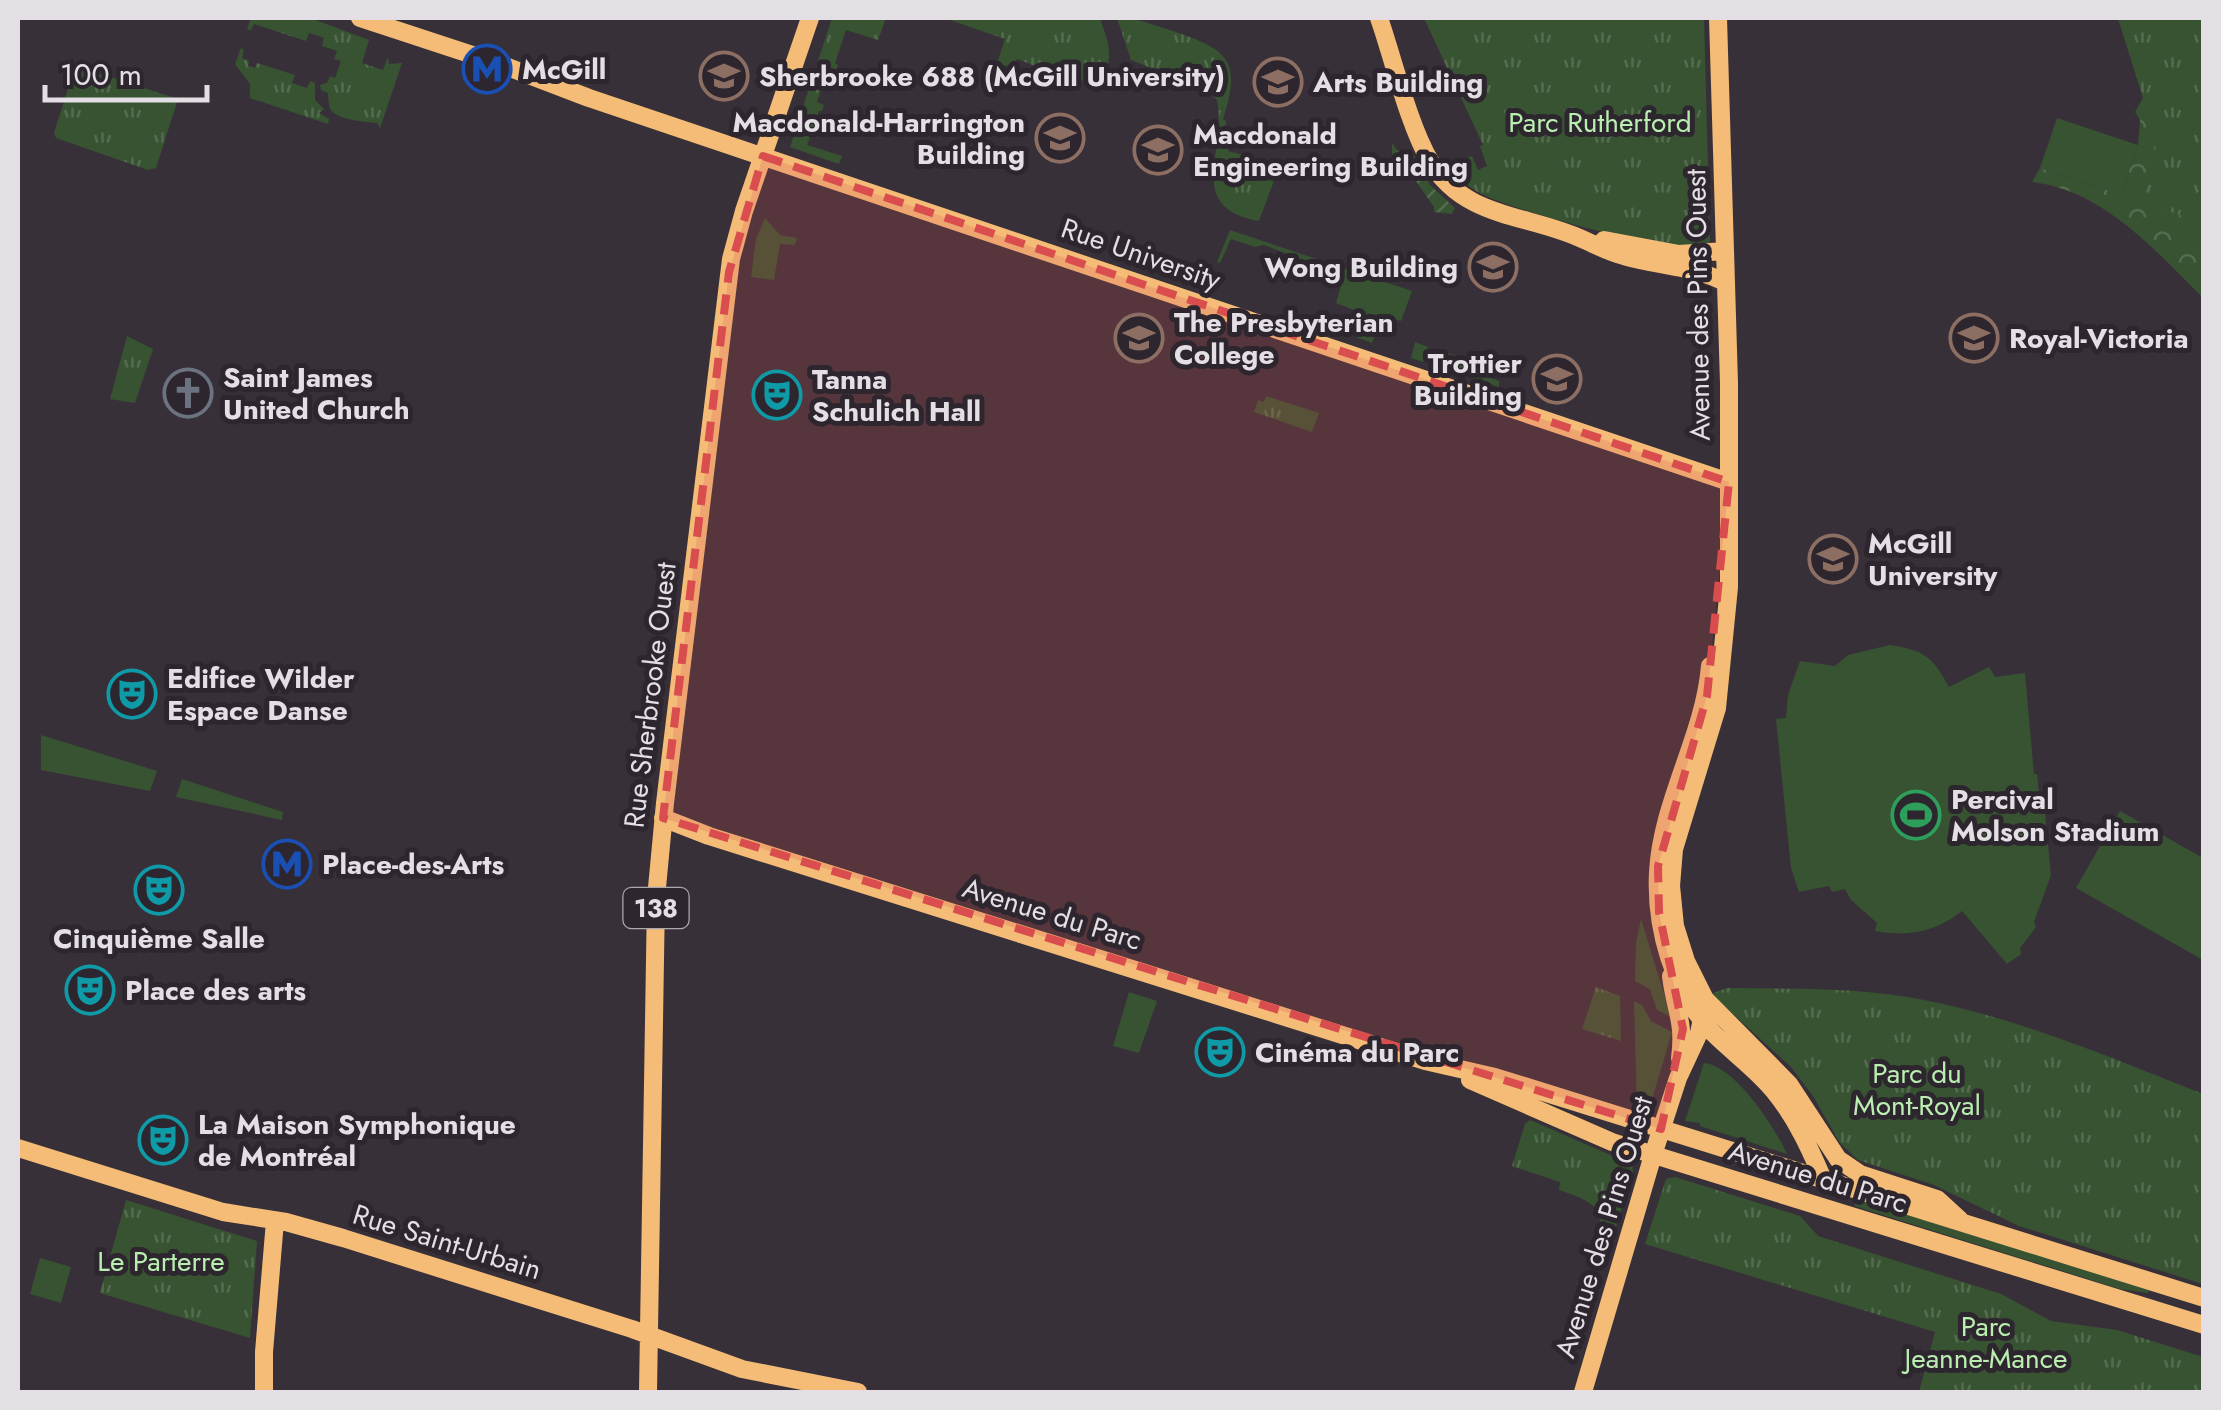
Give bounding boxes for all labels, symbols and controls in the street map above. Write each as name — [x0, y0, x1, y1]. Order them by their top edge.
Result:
scale bar — [45, 40, 208, 102]
metro station icon: McGill — [461, 43, 513, 95]
place label: McGill — [522, 49, 606, 90]
school or university icon: Sherbrooke 688 (McGill University) — [698, 50, 750, 102]
text: 100 m — [60, 53, 142, 96]
place label: Sherbrooke 688 (McGill University) — [759, 56, 1225, 97]
school or university icon: Arts Building — [1252, 56, 1304, 108]
place label: Arts Building — [1312, 62, 1483, 103]
place label: Macdonald-Harrington Building — [733, 102, 1025, 175]
park label: Parc Rutherford — [1508, 102, 1692, 143]
school or university icon: Macdonald-Harrington Building — [1034, 112, 1086, 164]
place label: Macdonald Engineering Building — [1193, 114, 1468, 187]
school or university icon: Macdonald Engineering Building — [1132, 124, 1184, 176]
street label: Avenue des Pins Ouest — [1675, 168, 1721, 441]
street label: Rue University — [1056, 208, 1227, 301]
school or university icon: Wong Building — [1467, 241, 1519, 293]
place label: Wong Building — [1264, 247, 1458, 288]
place label: The Presbyterian College — [1174, 302, 1394, 375]
school or university icon: The Presbyterian College — [1113, 312, 1165, 364]
school or university icon: Royal-Victoria — [1948, 312, 2000, 364]
place label: Royal-Victoria — [2009, 318, 2189, 359]
place label: Trottier Building — [1414, 343, 1522, 416]
school or university icon: Trottier Building — [1531, 353, 1583, 405]
place label: Saint James United Church — [223, 357, 410, 430]
place label: Tanna Schulich Hall — [812, 359, 981, 432]
church icon: Saint James United Church — [162, 367, 214, 419]
theatre icon: Tanna Schulich Hall — [751, 369, 803, 421]
place label: McGill University — [1868, 523, 1998, 596]
school or university icon: McGill University — [1807, 533, 1859, 585]
street label: Rue Sherbrooke Ouest — [613, 560, 687, 830]
place label: Edifice Wilder Espace Danse — [167, 658, 355, 731]
theatre icon: Edifice Wilder Espace Danse — [106, 668, 158, 720]
place label: Percival Molson Stadium — [1951, 779, 2159, 852]
sports icon: Percival Molson Stadium — [1890, 789, 1942, 841]
metro station icon: Place-des-Arts — [261, 838, 313, 890]
place label: Place-des-Arts — [322, 844, 504, 885]
theatre icon: Cinquième Salle — [133, 864, 185, 916]
street label: Avenue du Parc — [957, 867, 1147, 961]
road number: 138 — [624, 888, 688, 928]
place label: Cinquième Salle — [53, 918, 265, 959]
theatre icon: Place des arts — [64, 964, 116, 1016]
place label: Place des arts — [125, 970, 306, 1011]
theatre icon: Cinéma du Parc — [1194, 1026, 1246, 1078]
place label: Cinéma du Parc — [1255, 1032, 1459, 1073]
park label: Parc du Mont-Royal — [1853, 1053, 1981, 1126]
street label: Avenue des Pins Ouest — [1545, 1091, 1663, 1363]
place label: La Maison Symphonique de Montréal — [198, 1104, 516, 1177]
theatre icon: La Maison Symphonique de Montréal — [137, 1114, 189, 1166]
street label: Avenue du Parc — [1723, 1130, 1913, 1224]
street label: Rue Saint-Urbain — [348, 1194, 546, 1290]
park label: Le Parterre — [97, 1241, 225, 1282]
park label: Parc Jeanne-Mance — [1901, 1306, 2067, 1379]

